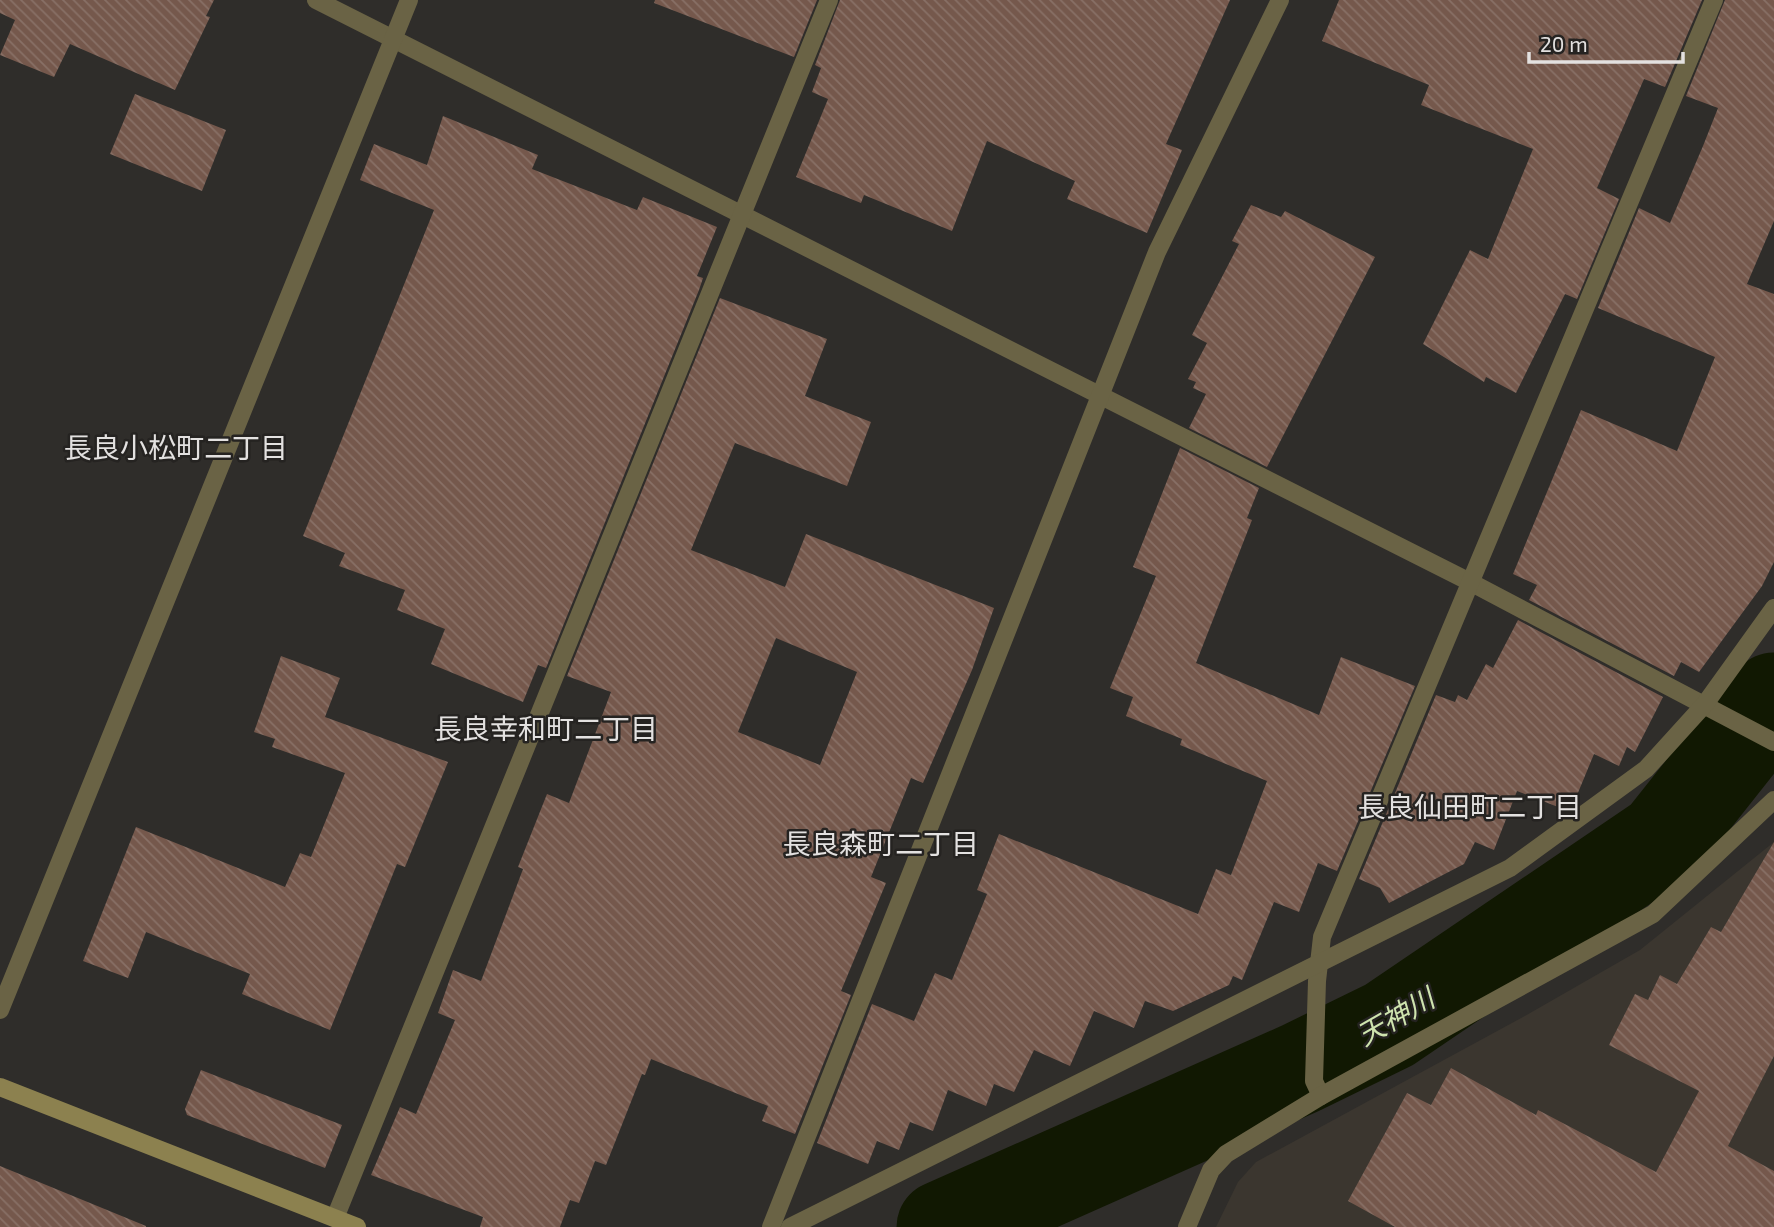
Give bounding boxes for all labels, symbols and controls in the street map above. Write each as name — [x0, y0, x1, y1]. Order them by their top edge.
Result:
scale bar — [1529, 21, 1683, 65]
text: 20 m — [1540, 31, 1588, 56]
district label: 長良小松町二丁目 — [64, 430, 288, 464]
district label: 長良幸和町二丁目 — [434, 711, 658, 745]
district label: 長良仙田町二丁目 — [1358, 789, 1582, 823]
district label: 長良森町二丁目 — [783, 826, 979, 860]
water label: 天神川 — [1350, 979, 1442, 1052]

